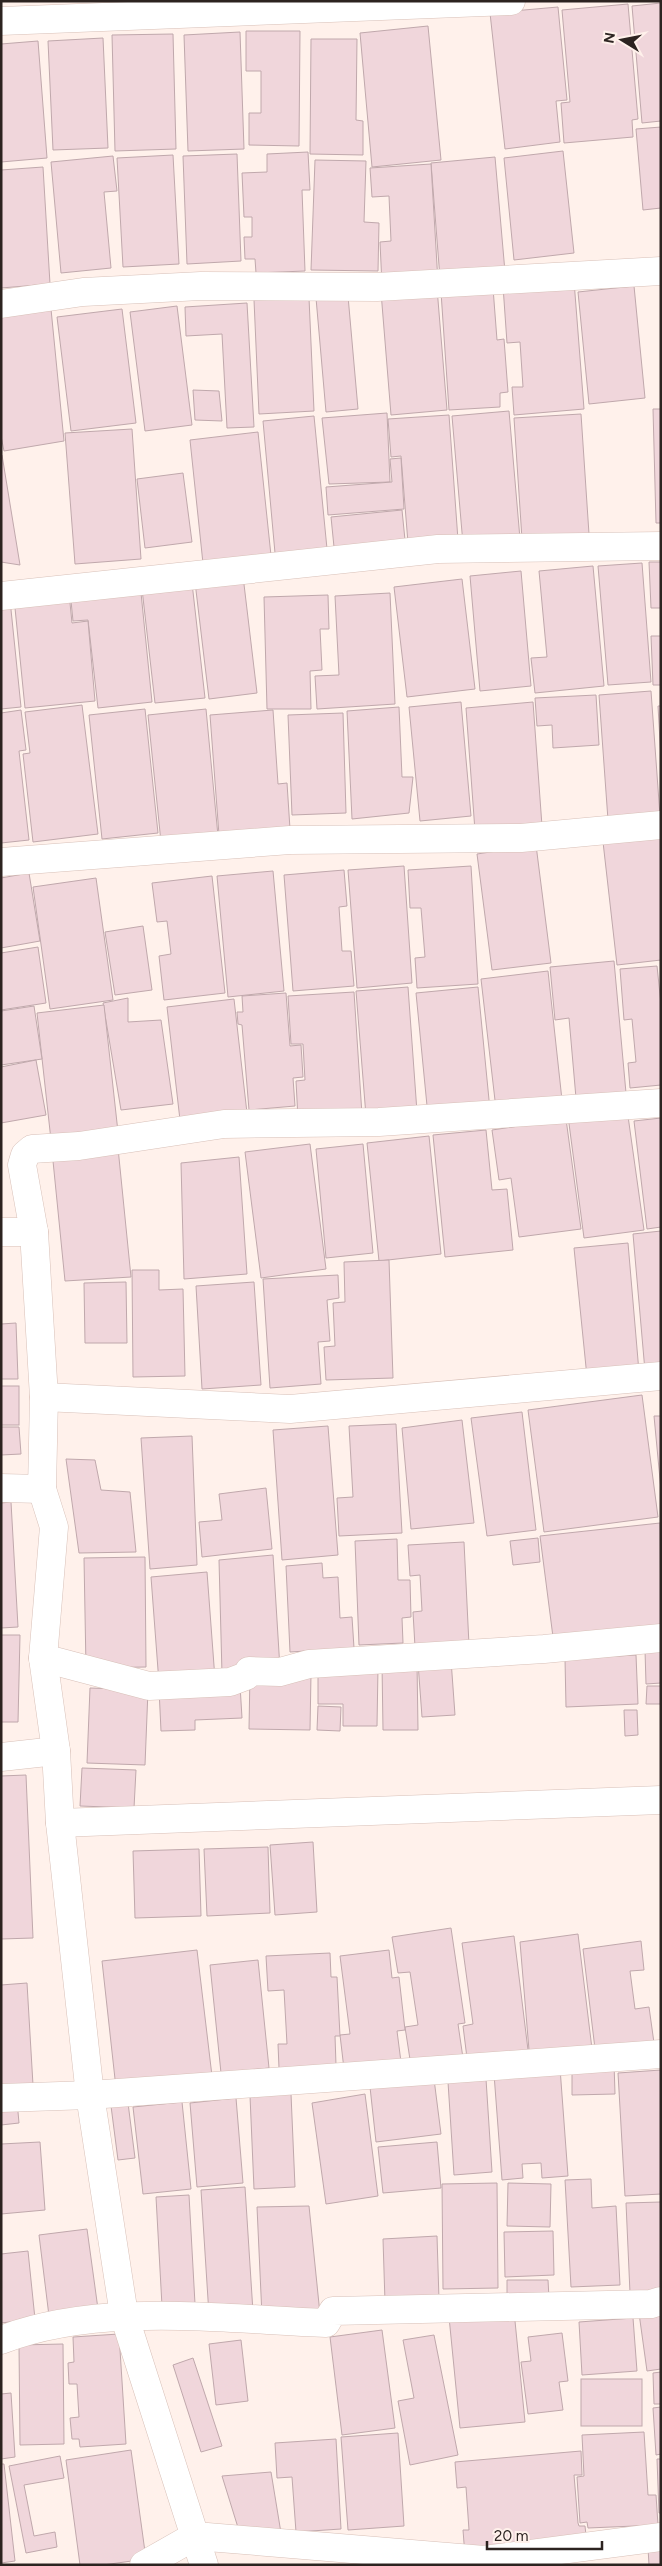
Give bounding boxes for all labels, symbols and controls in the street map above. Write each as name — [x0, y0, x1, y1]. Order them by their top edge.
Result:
north arrow — [597, 15, 647, 65]
text: N — [600, 31, 619, 45]
scale bar — [487, 2518, 602, 2550]
text: 20 m — [494, 2527, 528, 2545]

